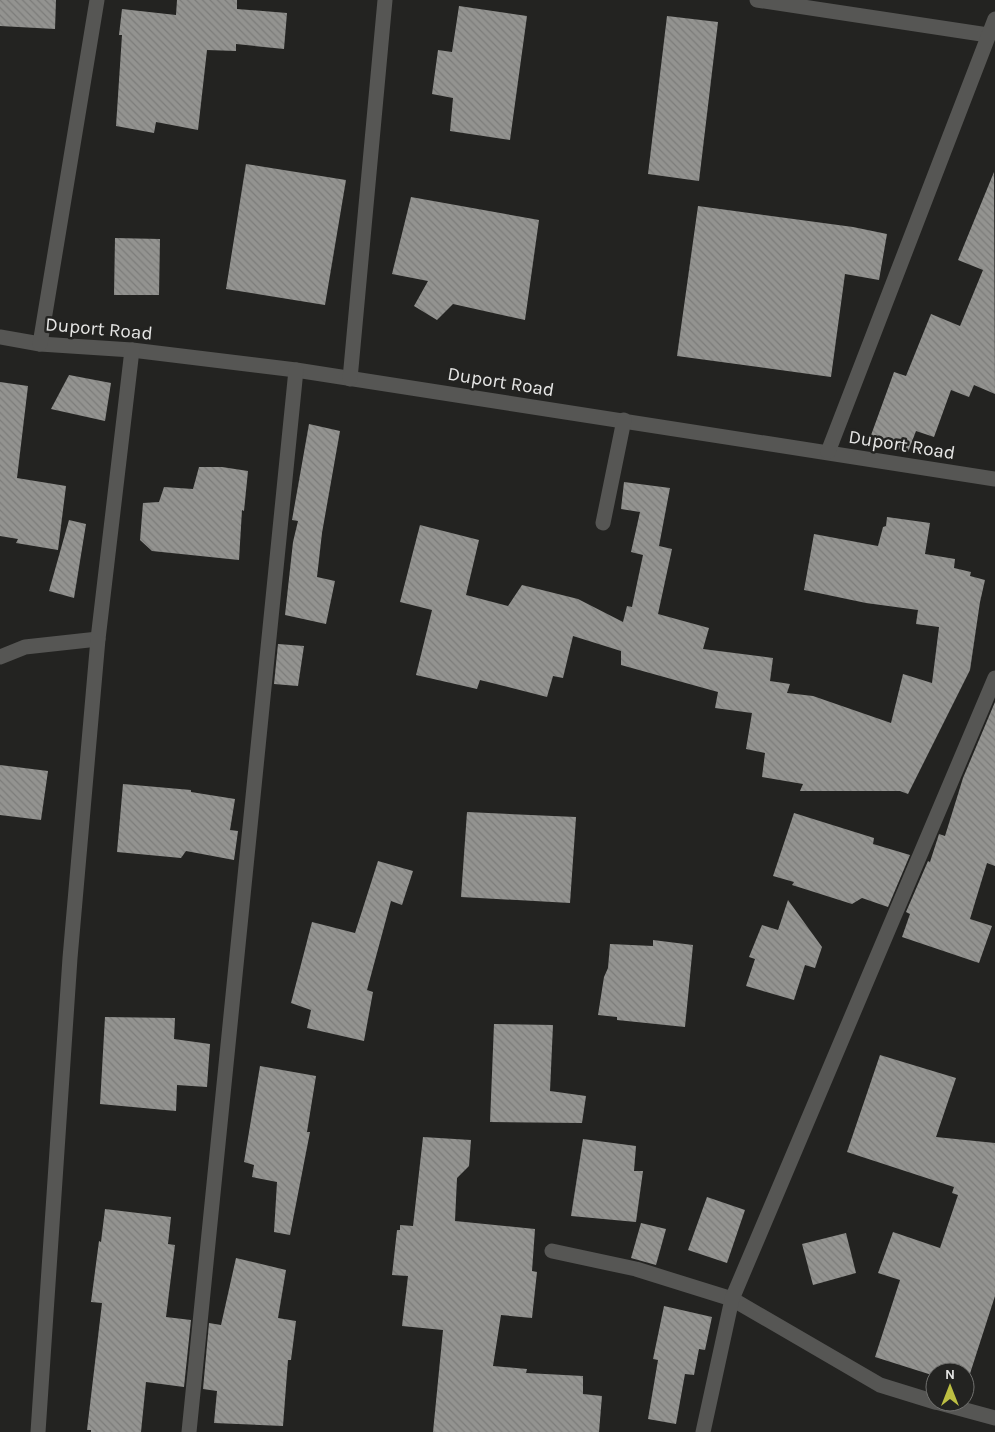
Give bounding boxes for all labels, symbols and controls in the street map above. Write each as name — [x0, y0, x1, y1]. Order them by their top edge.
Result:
street label: Duport Road — [44, 313, 154, 345]
street label: Duport Road — [446, 363, 556, 401]
street label: Duport Road — [847, 426, 957, 464]
north arrow — [925, 1362, 975, 1412]
text: N — [945, 1366, 955, 1383]

